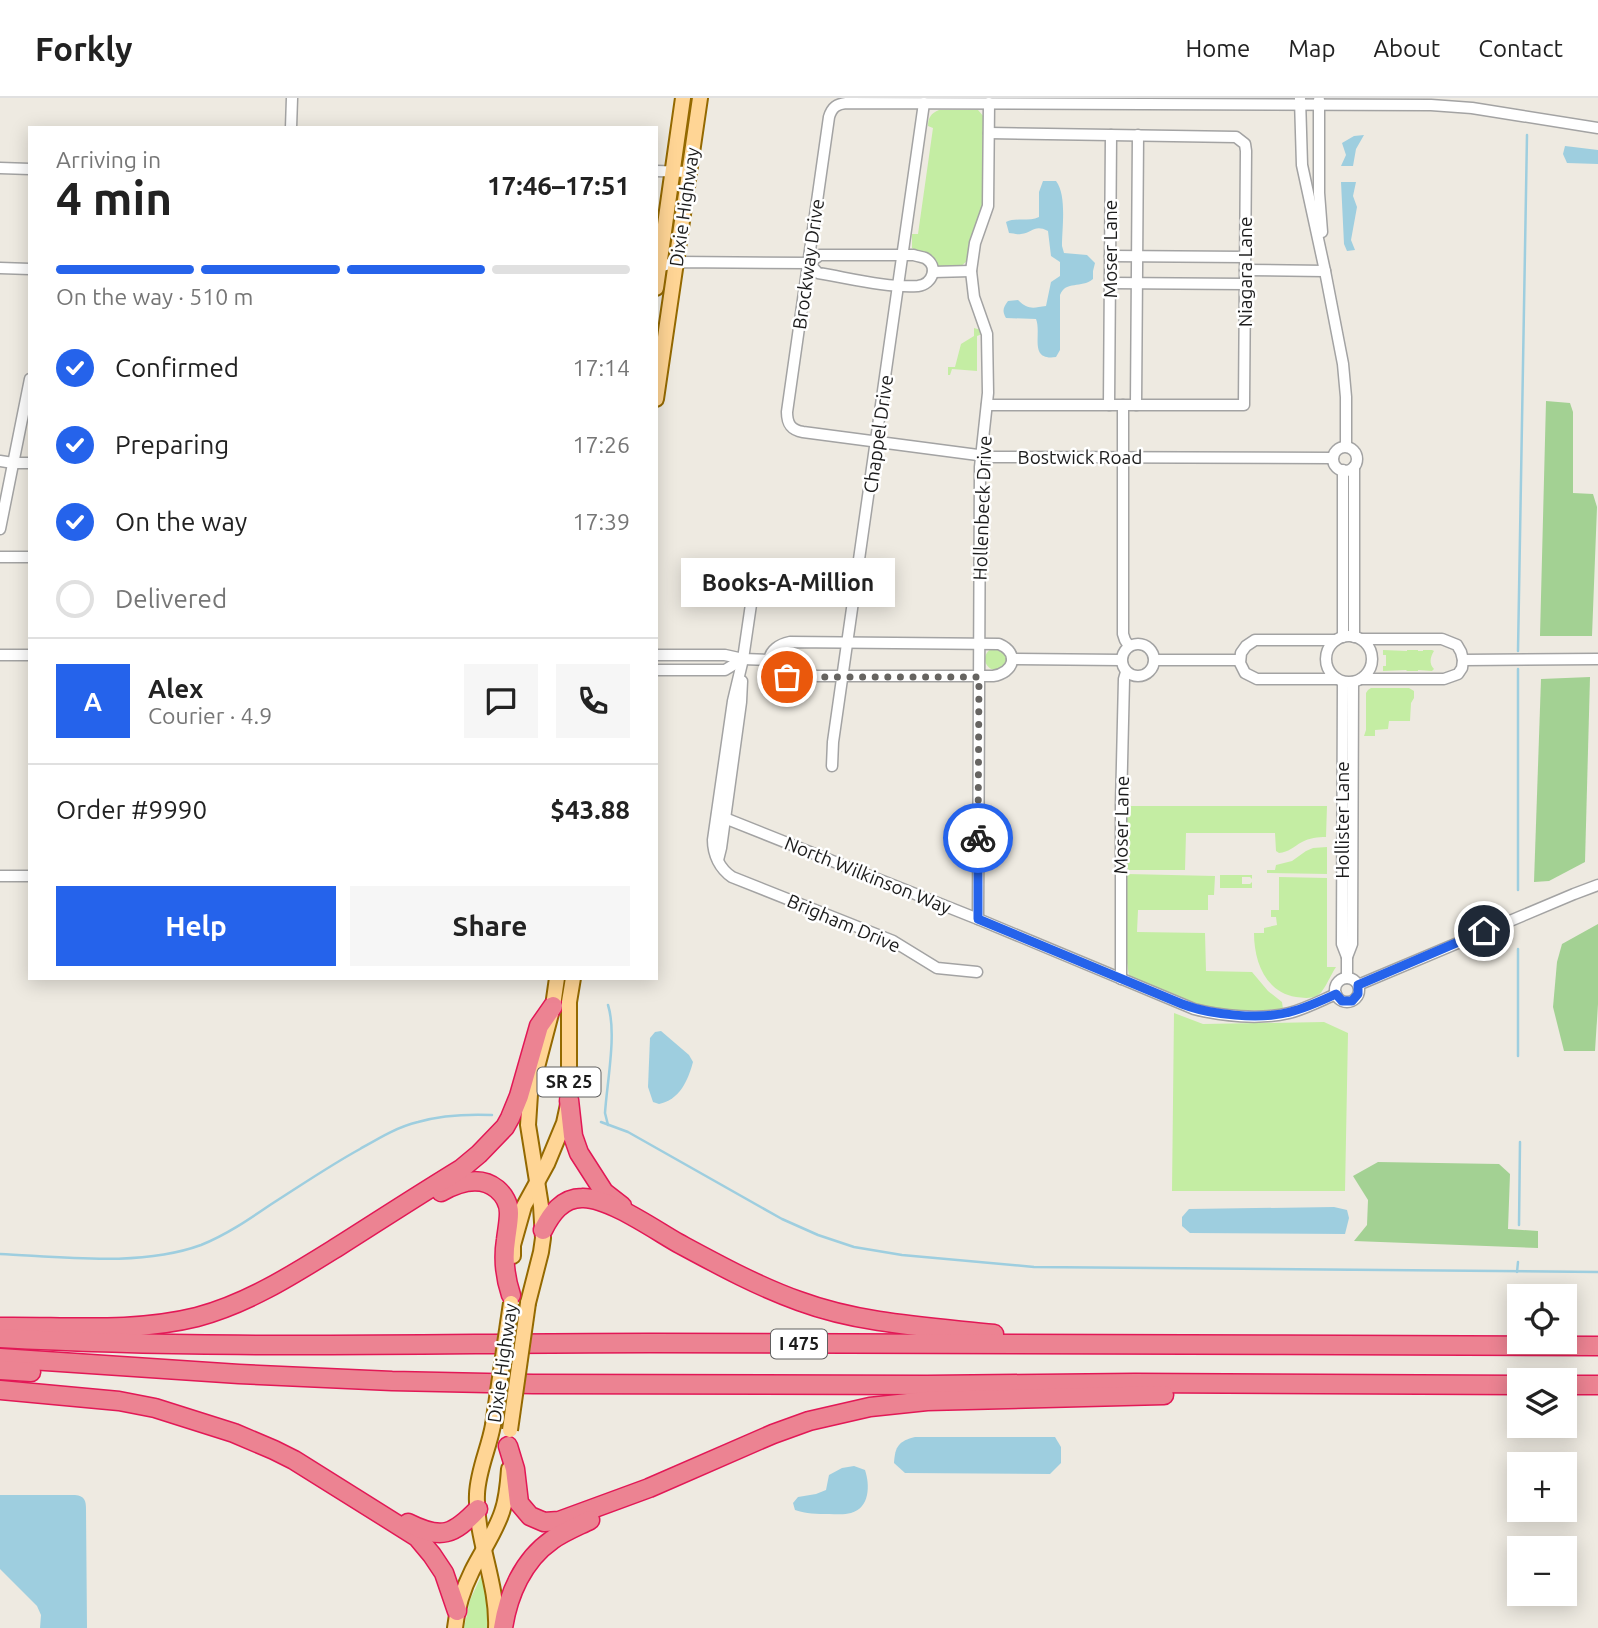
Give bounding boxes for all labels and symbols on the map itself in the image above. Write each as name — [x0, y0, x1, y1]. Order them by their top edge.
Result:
street label: Dixie Highway — [665, 146, 703, 268]
street label: Brockway Drive — [788, 197, 828, 331]
street label: Moser Lane — [1099, 200, 1121, 298]
street label: Niagara Lane — [1234, 217, 1256, 327]
street label: Chappel Drive — [859, 373, 897, 495]
street label: Hollenbeck Drive — [968, 435, 996, 581]
street label: Bostwick Road — [1018, 446, 1142, 468]
callout: Books-A-Million — [680, 558, 894, 607]
pin — [757, 647, 817, 707]
street label: Hollister Lane — [1331, 761, 1353, 879]
street label: Moser Lane — [1109, 775, 1133, 875]
courier — [943, 803, 1013, 873]
street label: North Wilkinson Way — [781, 831, 955, 919]
street label: Brigham Drive — [784, 889, 904, 957]
pin — [1454, 901, 1514, 961]
road number: SR 25 — [538, 1068, 600, 1097]
street label: Dixie Highway — [483, 1302, 521, 1424]
road number: I 475 — [771, 1330, 827, 1358]

